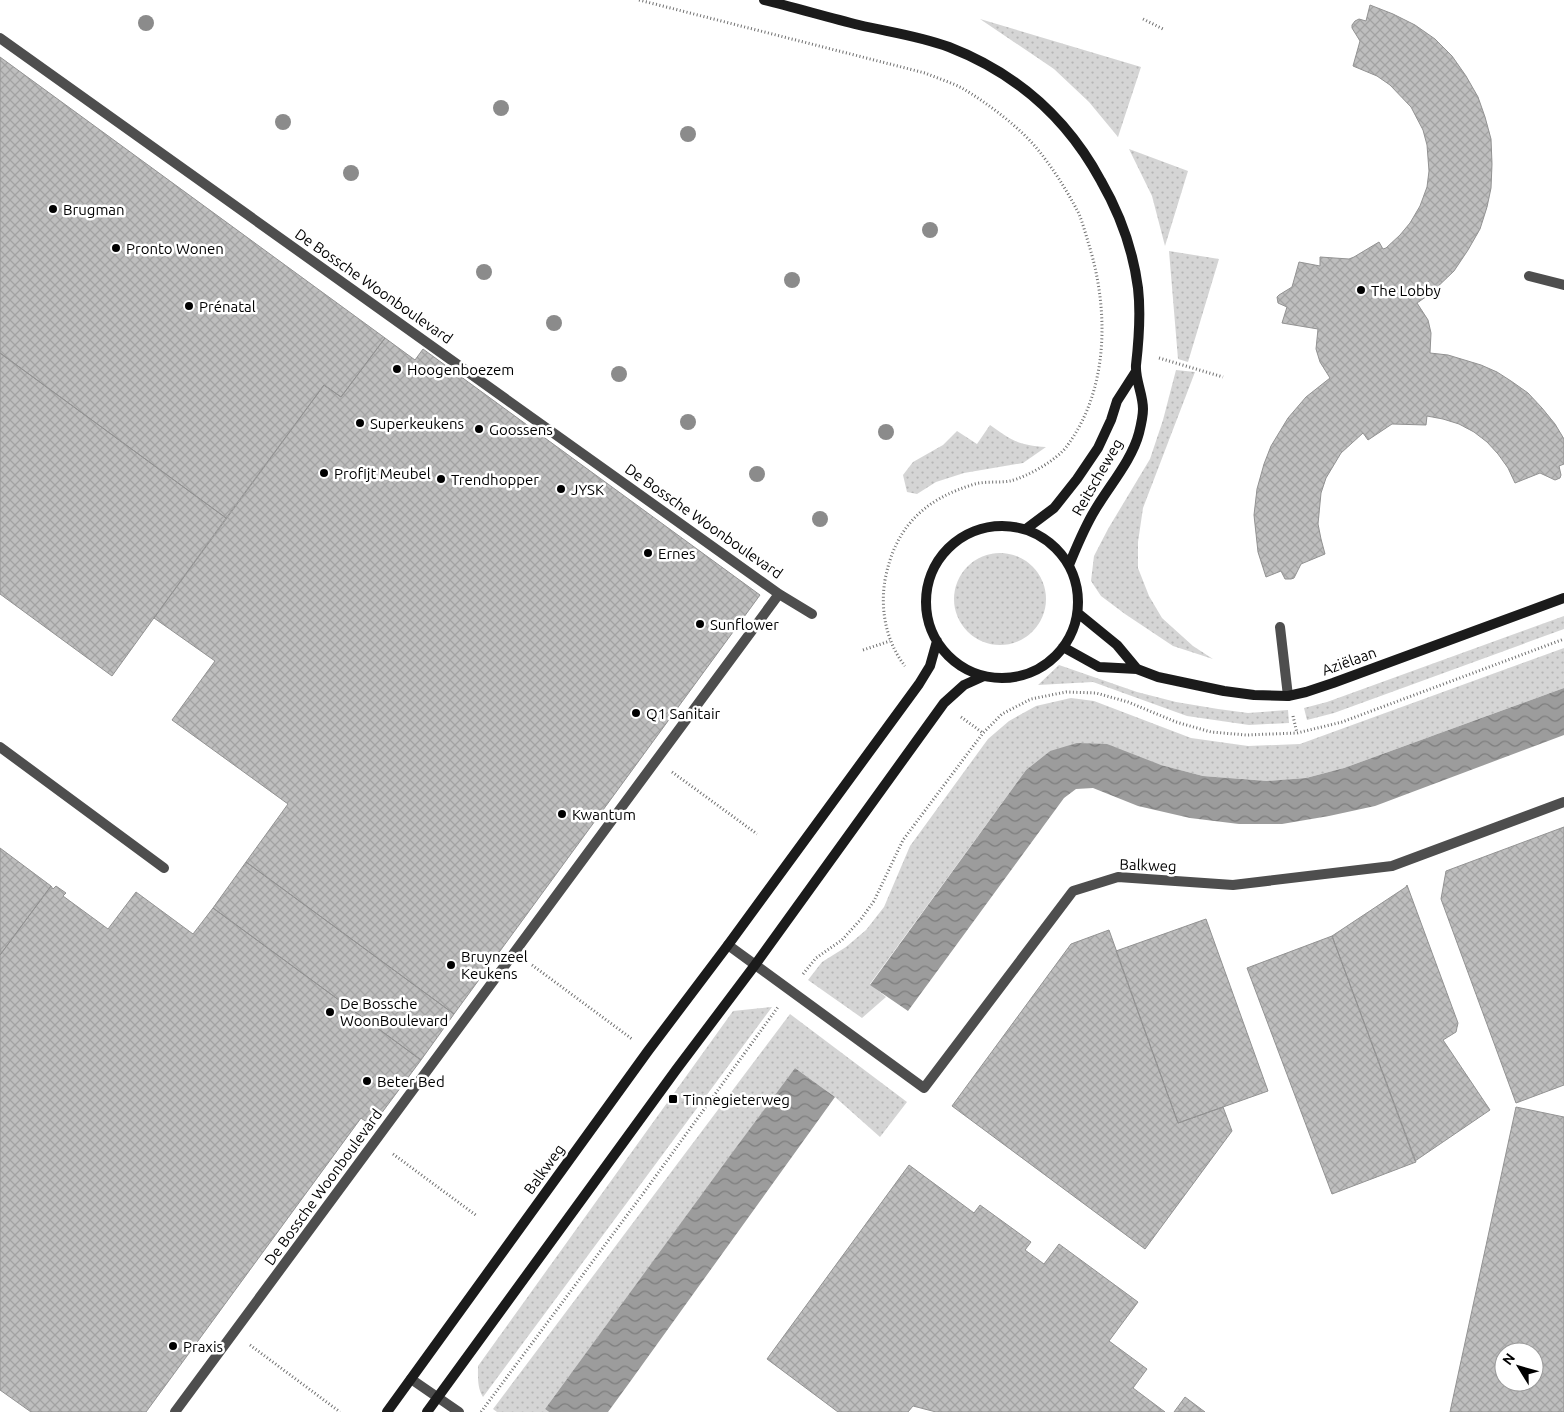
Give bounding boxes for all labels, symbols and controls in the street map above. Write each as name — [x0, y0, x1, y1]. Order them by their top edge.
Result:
place label: Brugman — [63, 201, 125, 218]
marker: Brugman — [47, 203, 59, 215]
street label: De Bossche Woonboulevard — [292, 225, 456, 347]
place label: Pronto Wonen — [126, 240, 224, 257]
marker: Pronto Wonen — [110, 242, 122, 254]
place label: The Lobby — [1371, 282, 1441, 299]
marker: The Lobby — [1355, 284, 1367, 296]
place label: Prénatal — [199, 298, 256, 315]
marker: Prénatal — [183, 300, 195, 312]
place label: Hoogenboezem — [407, 361, 514, 378]
marker: Hoogenboezem — [391, 363, 403, 375]
place label: Superkeukens — [370, 415, 464, 432]
marker: Superkeukens — [354, 417, 366, 429]
place label: Goossens — [489, 421, 553, 438]
marker: Goossens — [473, 423, 485, 435]
street label: Reitscheweg — [1068, 436, 1126, 518]
street label: De Bossche Woonboulevard — [622, 460, 786, 582]
place label: Profijt Meubel — [334, 465, 431, 482]
marker: Profijt Meubel — [318, 467, 330, 479]
place label: Trendhopper — [451, 471, 539, 488]
marker: Trendhopper — [435, 473, 447, 485]
place label: JYSK — [571, 481, 604, 498]
marker: JYSK — [555, 483, 567, 495]
place label: Ernes — [658, 545, 695, 562]
marker: Ernes — [642, 547, 654, 559]
place label: Sunflower — [710, 616, 779, 633]
marker: Sunflower — [694, 618, 706, 630]
street label: Aziëlaan — [1319, 643, 1379, 679]
place label: Q1 Sanitair — [646, 705, 721, 722]
marker: Q1 Sanitair — [630, 707, 642, 719]
place label: Kwantum — [572, 806, 636, 823]
marker: Kwantum — [556, 808, 568, 820]
street label: Balkweg — [1119, 856, 1177, 874]
place label: Bruynzeel Keukens — [461, 948, 528, 982]
marker: Bruynzeel Keukens — [445, 959, 457, 971]
place label: De Bossche WoonBoulevard — [340, 995, 448, 1029]
marker: De Bossche WoonBoulevard — [324, 1006, 336, 1018]
place label: Beter Bed — [377, 1073, 445, 1090]
marker: Beter Bed — [361, 1075, 373, 1087]
place label: Tinnegieterweg — [683, 1091, 790, 1108]
marker: Tinnegieterweg — [667, 1093, 679, 1105]
street label: De Bossche Woonboulevard — [261, 1106, 385, 1268]
street label: Balkweg — [520, 1141, 568, 1197]
place label: Praxis — [183, 1338, 223, 1355]
marker: Praxis — [167, 1340, 179, 1352]
north arrow — [1494, 1342, 1544, 1392]
text: N — [1499, 1350, 1518, 1368]

